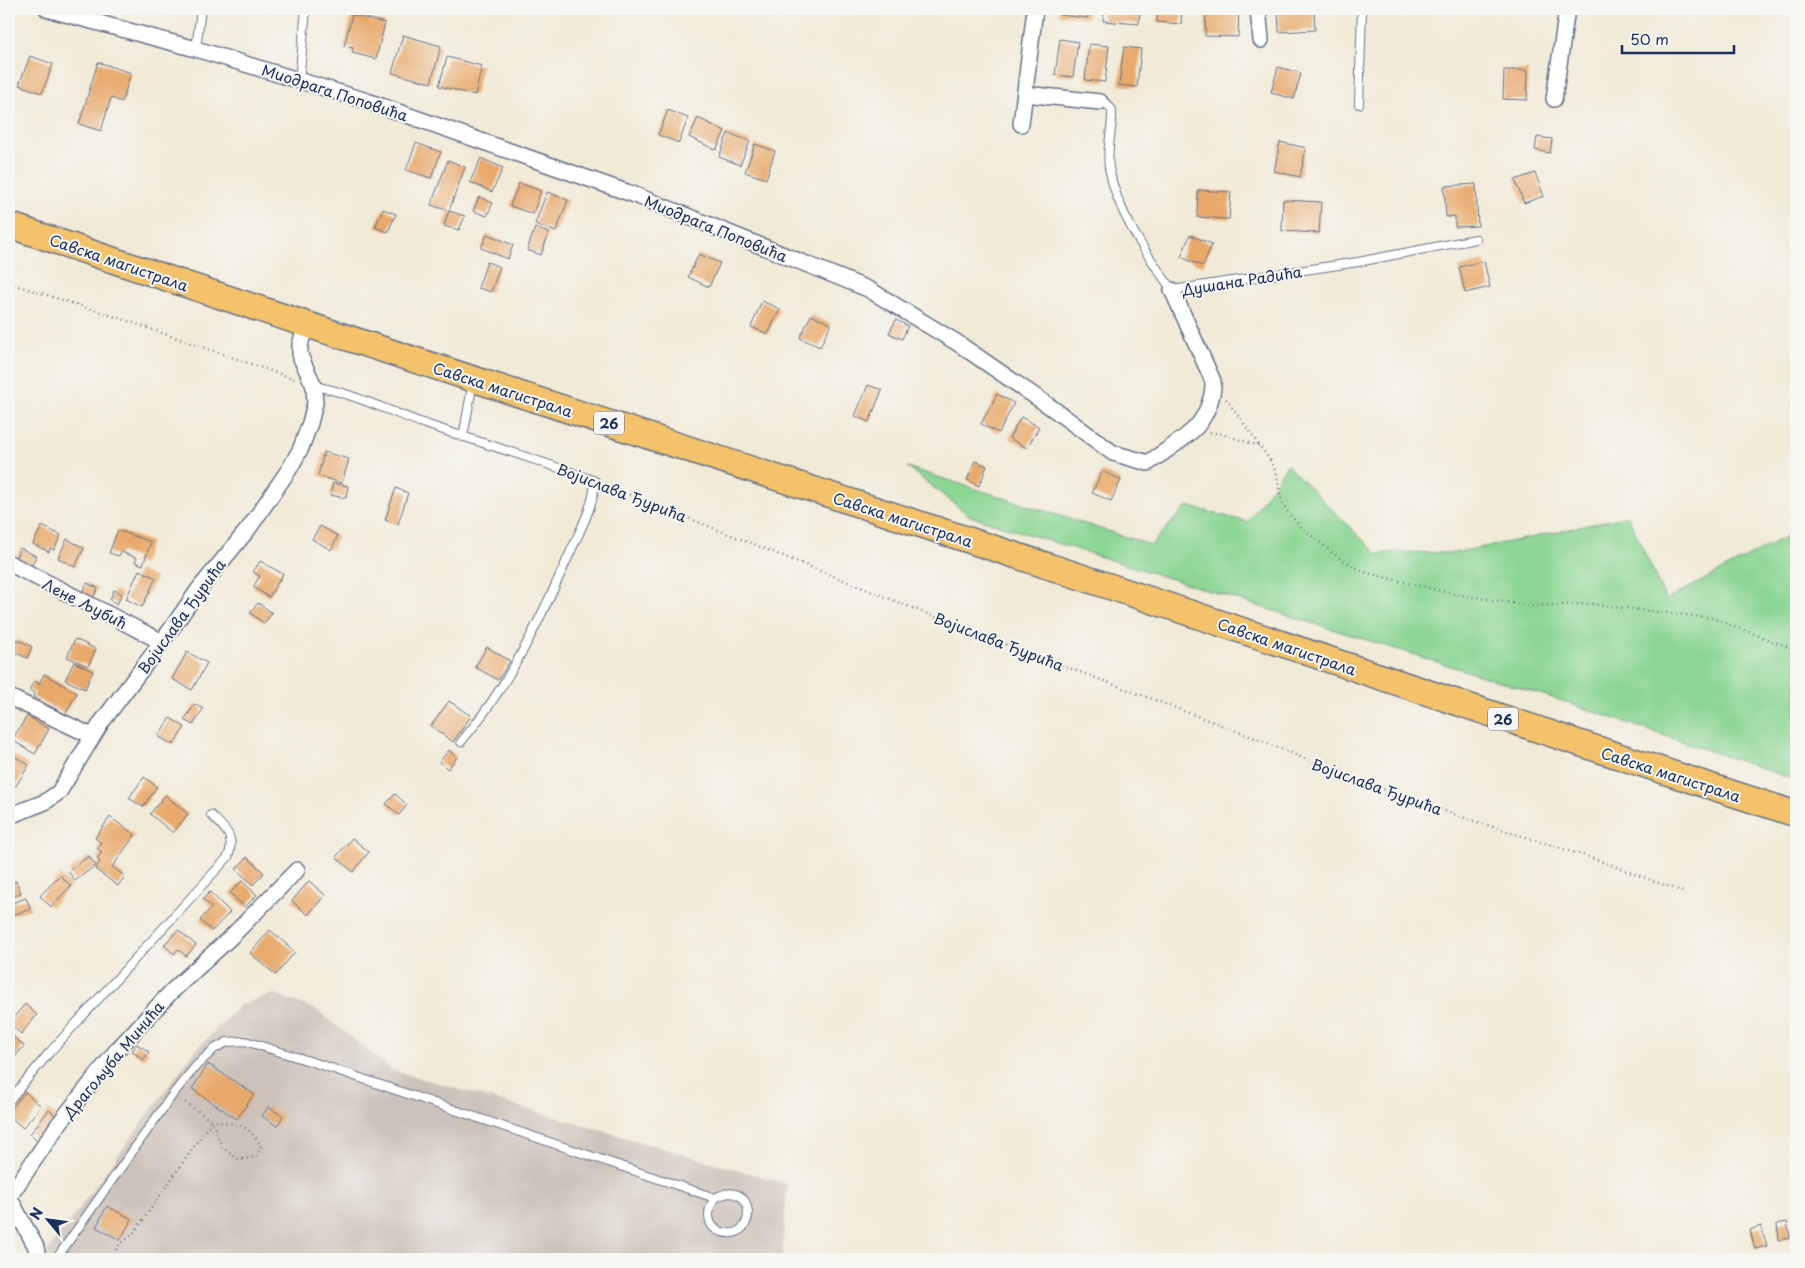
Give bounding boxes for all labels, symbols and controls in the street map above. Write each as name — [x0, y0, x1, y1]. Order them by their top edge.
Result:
scale bar — [1622, 22, 1735, 54]
text: 50 m — [1630, 27, 1669, 50]
street label: Миодрага Поповића — [259, 58, 412, 127]
street label: Миодрага Поповића — [641, 189, 791, 267]
street label: Савска магистрала — [46, 227, 192, 297]
street label: Душана Радића — [1180, 259, 1304, 301]
street label: Савска магистрала — [430, 356, 576, 423]
road number: 26 — [594, 412, 624, 434]
street label: Војислава Ђурића — [554, 457, 691, 528]
street label: Савска магистрала — [830, 486, 976, 553]
street label: Војислава Ђурића — [131, 553, 231, 678]
street label: Лене Љубић — [39, 572, 131, 634]
street label: Војислава Ђурића — [931, 606, 1068, 677]
street label: Савска магистрала — [1214, 611, 1360, 681]
road number: 26 — [1488, 708, 1518, 731]
street label: Савска магистрала — [1598, 741, 1744, 808]
street label: Војислава Ђурића — [1309, 752, 1446, 820]
street label: Драгољуба Минића — [56, 995, 169, 1123]
north arrow — [22, 1196, 72, 1246]
text: N — [24, 1204, 48, 1223]

